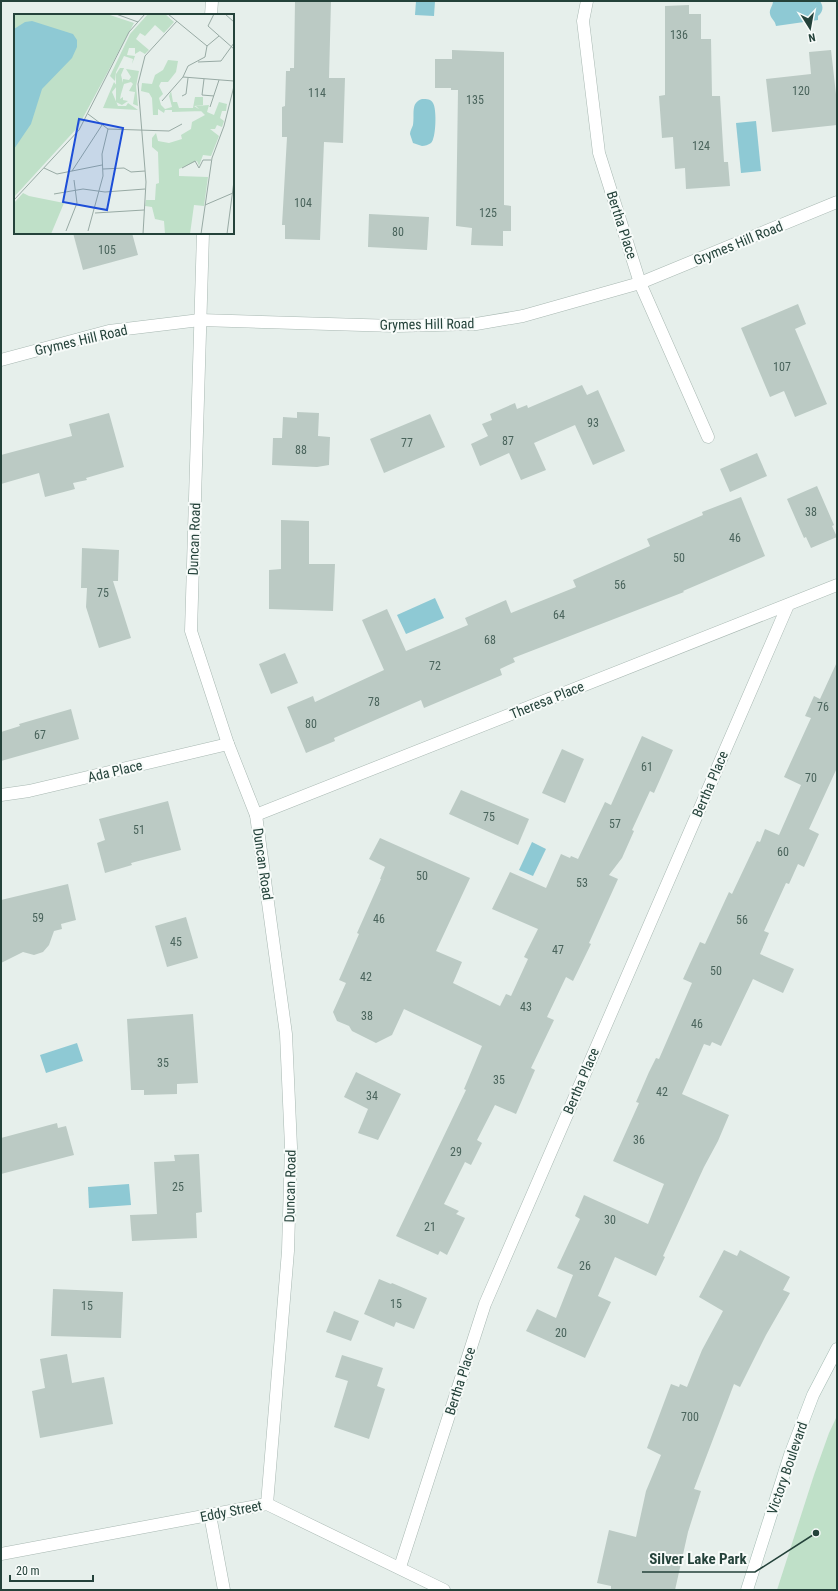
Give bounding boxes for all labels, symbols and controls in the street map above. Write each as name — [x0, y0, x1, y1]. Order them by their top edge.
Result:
north arrow — [790, 8, 830, 48]
inset map — [14, 14, 234, 234]
house number: 136 — [670, 28, 688, 42]
text: N — [807, 30, 816, 44]
house number: 120 — [792, 84, 810, 98]
house number: 114 — [308, 86, 326, 100]
house number: 135 — [466, 93, 484, 107]
house number: 124 — [692, 139, 710, 153]
street label: Bertha Place — [604, 189, 641, 261]
house number: 104 — [294, 196, 312, 210]
house number: 125 — [479, 206, 497, 220]
street label: Grymes Hill Road — [691, 218, 785, 268]
house number: 80 — [392, 225, 404, 239]
house number: 105 — [98, 243, 116, 257]
street label: Grymes Hill Road — [379, 315, 475, 333]
street label: Grymes Hill Road — [33, 322, 129, 358]
house number: 107 — [773, 360, 791, 374]
house number: 93 — [587, 416, 599, 430]
house number: 87 — [502, 434, 514, 448]
house number: 77 — [401, 436, 413, 450]
house number: 88 — [295, 443, 307, 457]
street label: Duncan Road — [185, 502, 203, 576]
house number: 38 — [805, 505, 817, 519]
house number: 46 — [729, 531, 741, 545]
house number: 50 — [673, 551, 685, 565]
house number: 56 — [614, 578, 626, 592]
house number: 75 — [97, 586, 109, 600]
house number: 64 — [553, 608, 565, 622]
house number: 68 — [484, 633, 496, 647]
house number: 72 — [429, 659, 441, 673]
street label: Theresa Place — [508, 678, 587, 722]
house number: 78 — [368, 695, 380, 709]
house number: 76 — [817, 700, 829, 714]
house number: 80 — [305, 717, 317, 731]
house number: 67 — [34, 728, 46, 742]
street label: Bertha Place — [689, 748, 731, 820]
street label: Ada Place — [86, 757, 144, 785]
house number: 61 — [641, 760, 653, 774]
house number: 70 — [805, 771, 817, 785]
house number: 75 — [483, 810, 495, 824]
house number: 57 — [609, 817, 621, 831]
house number: 51 — [133, 823, 145, 837]
street label: Duncan Road — [250, 827, 276, 901]
house number: 60 — [777, 845, 789, 859]
house number: 50 — [416, 869, 428, 883]
house number: 53 — [576, 876, 588, 890]
house number: 59 — [32, 911, 44, 925]
house number: 46 — [373, 912, 385, 926]
house number: 56 — [736, 913, 748, 927]
house number: 45 — [170, 935, 182, 949]
house number: 47 — [552, 943, 564, 957]
house number: 50 — [710, 964, 722, 978]
house number: 42 — [360, 970, 372, 984]
house number: 43 — [520, 1000, 532, 1014]
house number: 38 — [361, 1009, 373, 1023]
house number: 46 — [691, 1017, 703, 1031]
street label: Bertha Place — [560, 1045, 602, 1117]
house number: 35 — [157, 1056, 169, 1070]
house number: 35 — [493, 1073, 505, 1087]
house number: 42 — [656, 1085, 668, 1099]
house number: 34 — [366, 1089, 378, 1103]
house number: 36 — [633, 1133, 645, 1147]
house number: 29 — [450, 1145, 462, 1159]
street label: Duncan Road — [281, 1149, 299, 1223]
house number: 25 — [172, 1180, 184, 1194]
house number: 30 — [604, 1213, 616, 1227]
house number: 21 — [424, 1220, 436, 1234]
house number: 26 — [579, 1259, 591, 1273]
house number: 15 — [390, 1297, 402, 1311]
house number: 15 — [81, 1299, 93, 1313]
house number: 20 — [555, 1326, 567, 1340]
street label: Bertha Place — [442, 1345, 479, 1417]
house number: 700 — [681, 1410, 699, 1424]
street label: Victory Boulevard — [764, 1420, 810, 1516]
street label: Eddy Street — [199, 1497, 263, 1525]
callout: Silver Lake Park — [642, 1545, 755, 1572]
text: Silver Lake Park — [649, 1550, 748, 1568]
scale bar — [10, 1557, 93, 1583]
text: 20 m — [16, 1564, 40, 1578]

